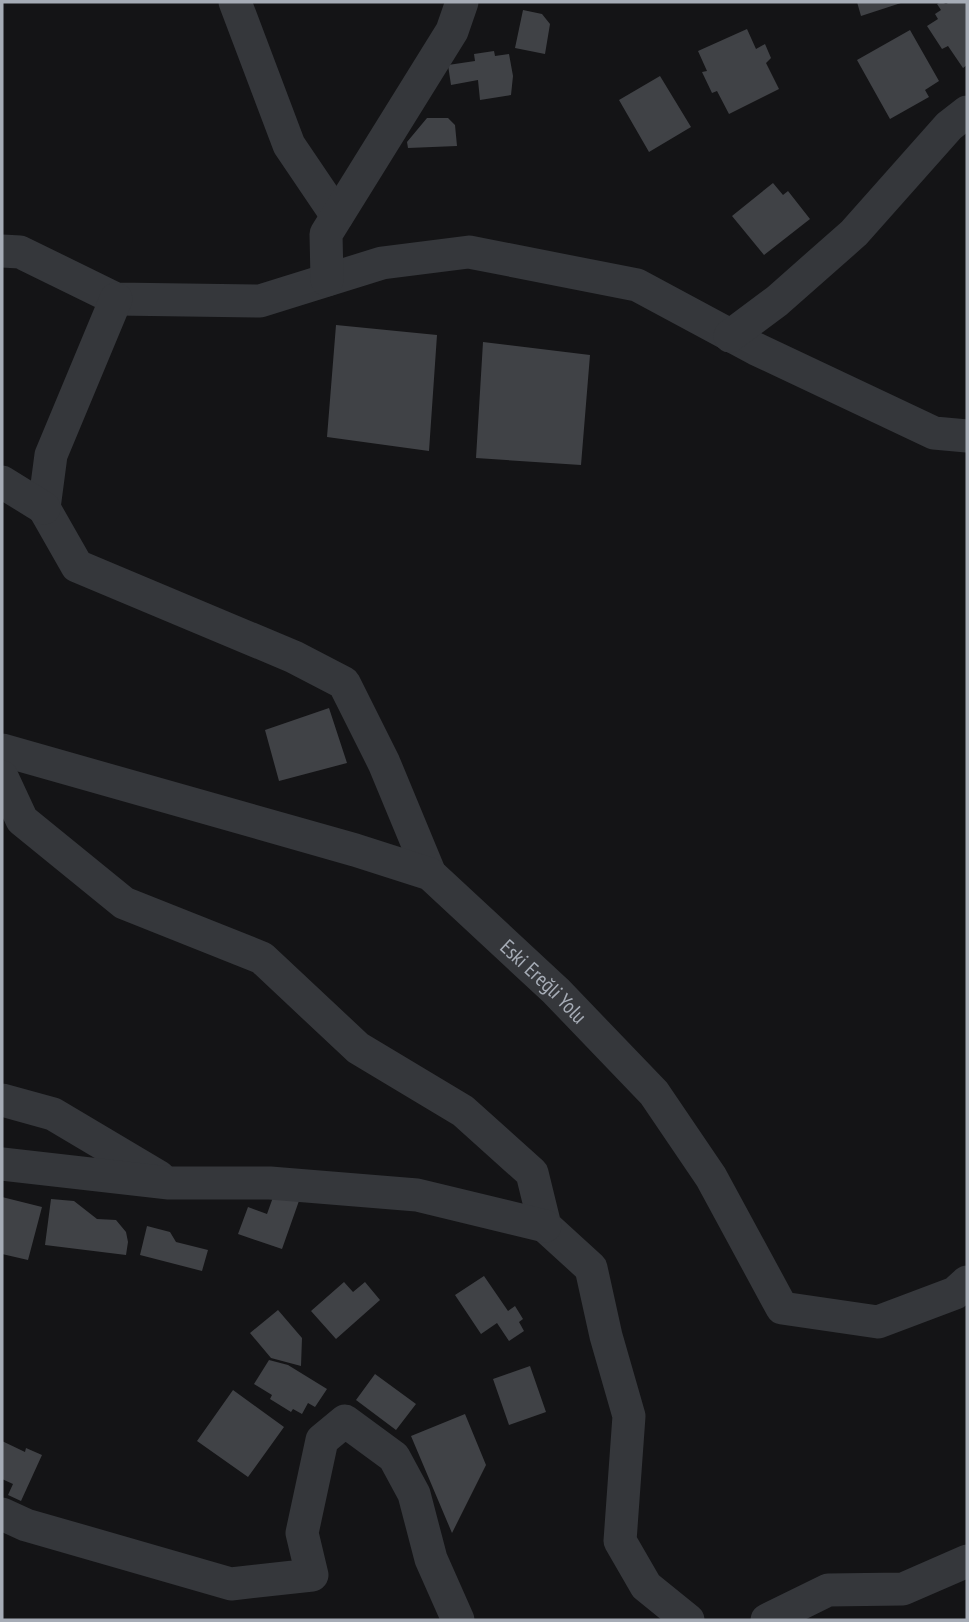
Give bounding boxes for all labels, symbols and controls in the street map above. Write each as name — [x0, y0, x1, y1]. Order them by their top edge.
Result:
street label: Eski Ereğli Yolu — [495, 933, 593, 1029]

